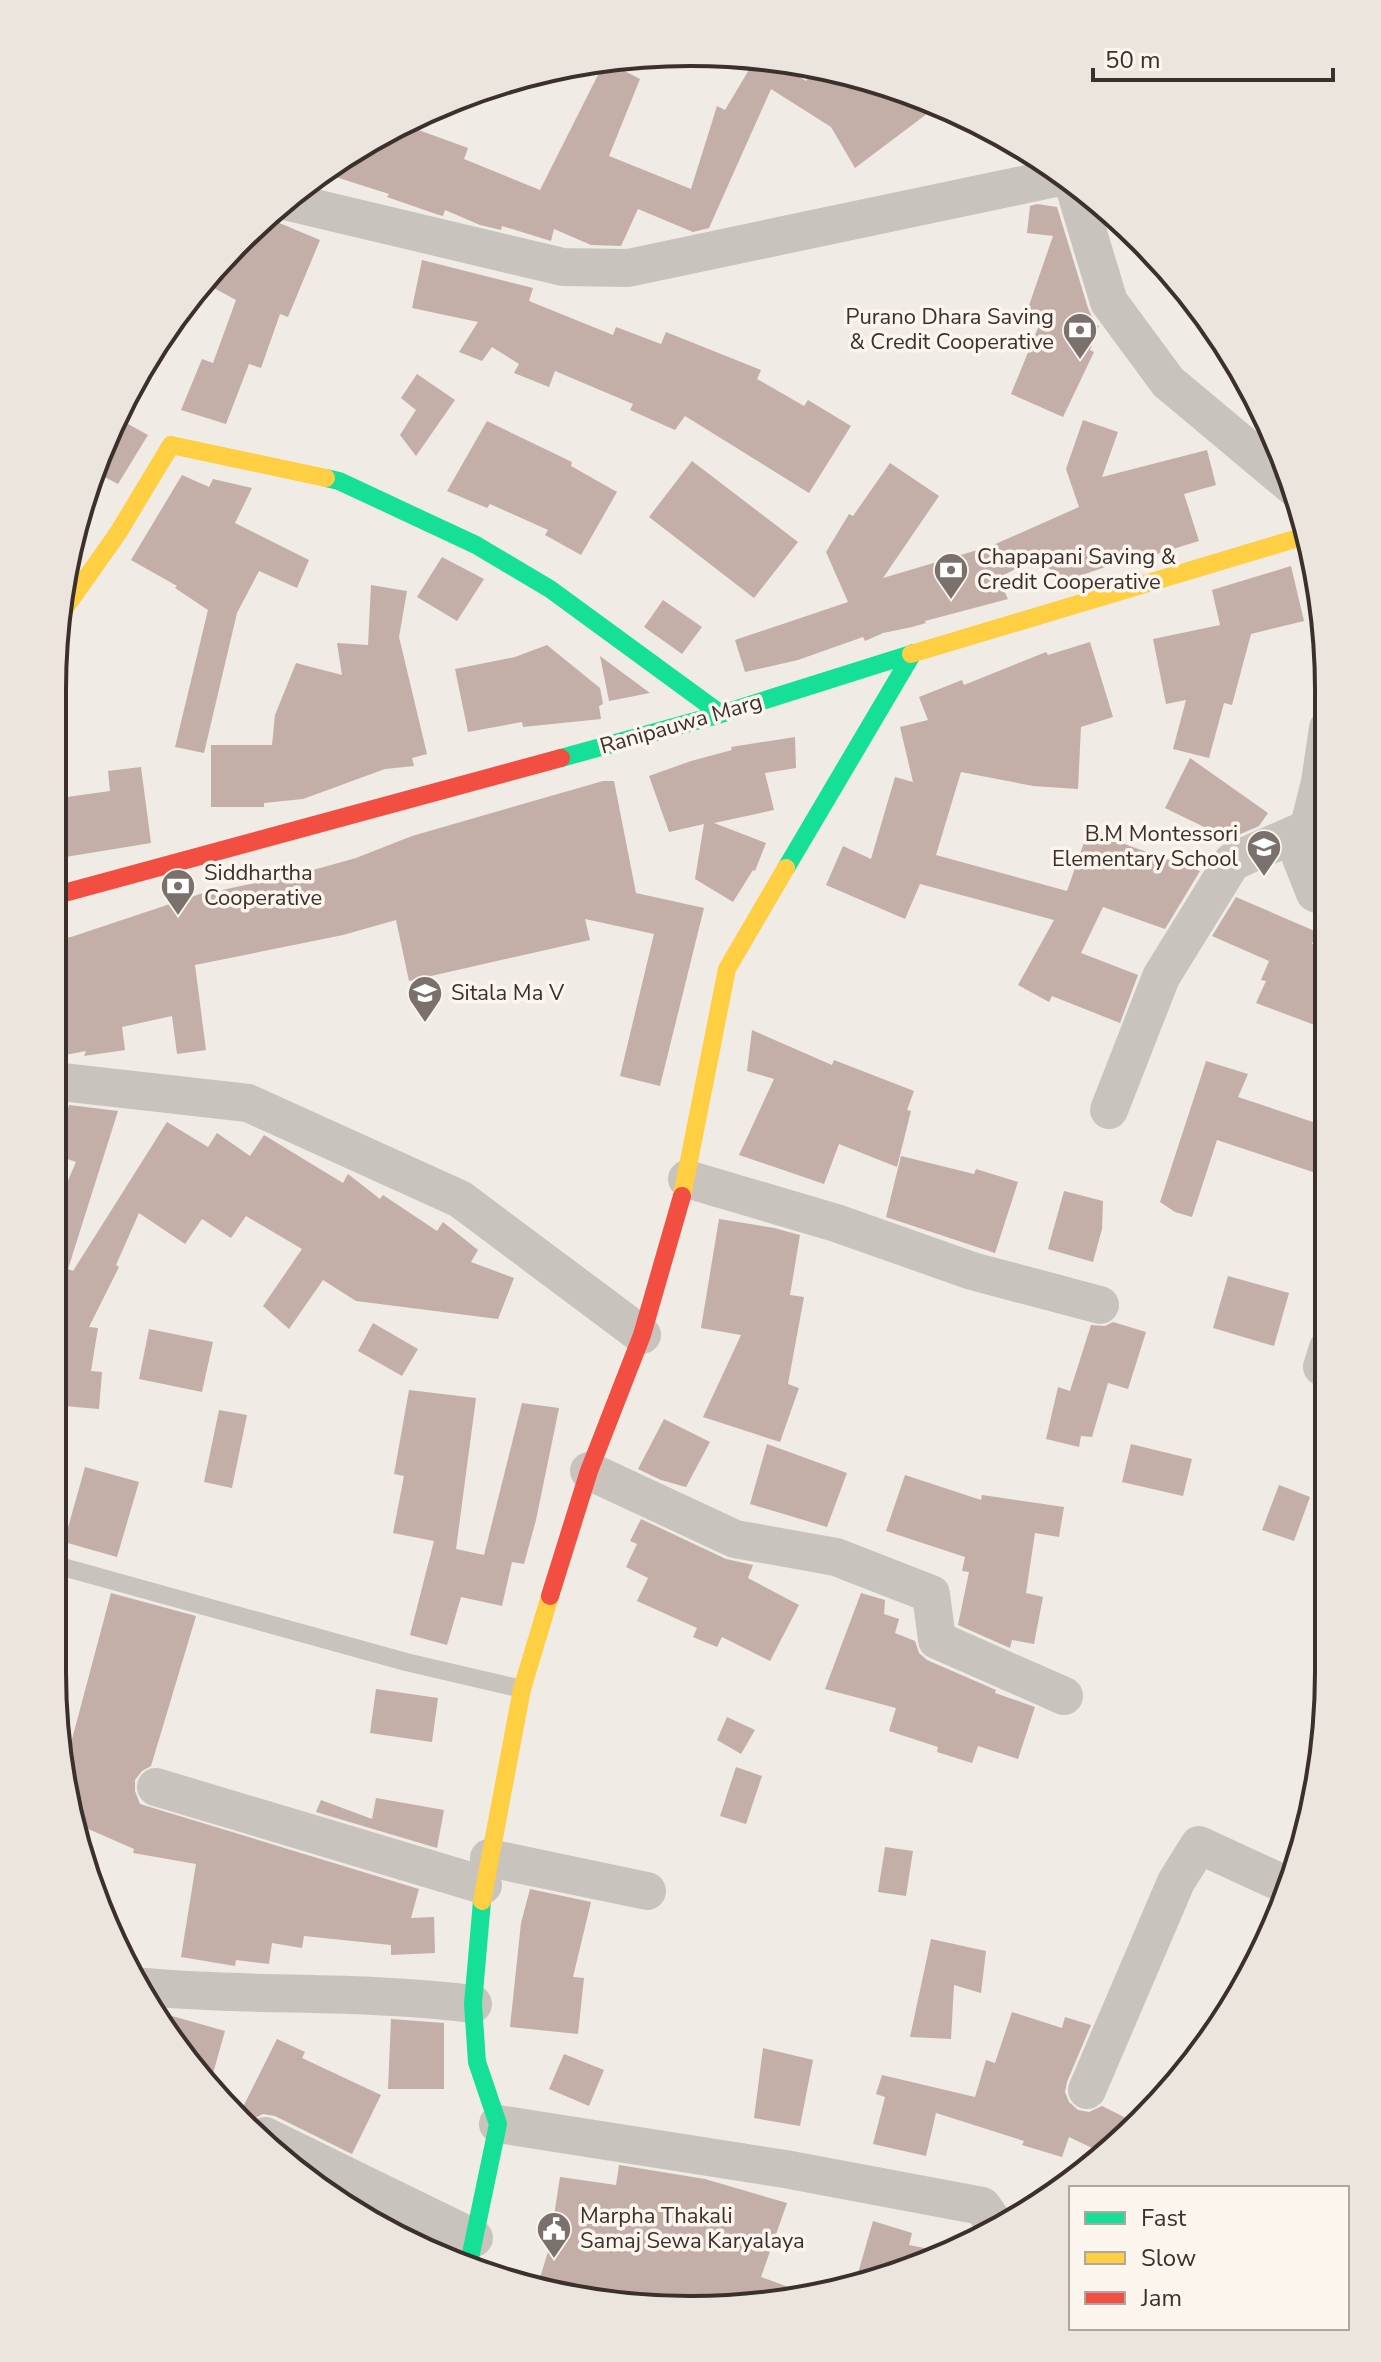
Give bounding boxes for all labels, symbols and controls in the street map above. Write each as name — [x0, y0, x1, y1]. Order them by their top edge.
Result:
scale bar — [1093, 32, 1333, 82]
text: 50 m — [1105, 44, 1161, 76]
place label: Purano Dhara Saving & Credit Cooperative — [846, 302, 1054, 357]
bank icon: Purano Dhara Saving & Credit Cooperative — [1061, 311, 1099, 361]
place label: Chapapani Saving & Credit Cooperative — [977, 542, 1177, 597]
bank icon: Chapapani Saving & Credit Cooperative — [932, 551, 970, 601]
street label: Ranipauwa Marg — [596, 687, 766, 761]
place label: B.M Montessori Elementary School — [1052, 819, 1238, 874]
school or university icon: B.M Montessori Elementary School — [1245, 828, 1283, 878]
place label: Siddhartha Cooperative — [204, 858, 322, 913]
bank icon: Siddhartha Cooperative — [159, 867, 197, 917]
school or university icon: Sitala Ma V — [406, 974, 444, 1024]
place label: Sitala Ma V — [451, 978, 565, 1008]
legend — [1069, 2186, 1349, 2330]
place label: Marpha Thakali Samaj Sewa Karyalaya — [580, 2201, 805, 2256]
text: Fast — [1141, 2202, 1187, 2234]
public building icon: Marpha Thakali Samaj Sewa Karyalaya — [535, 2210, 573, 2260]
text: Slow — [1141, 2242, 1196, 2274]
text: Jam — [1140, 2282, 1182, 2314]

